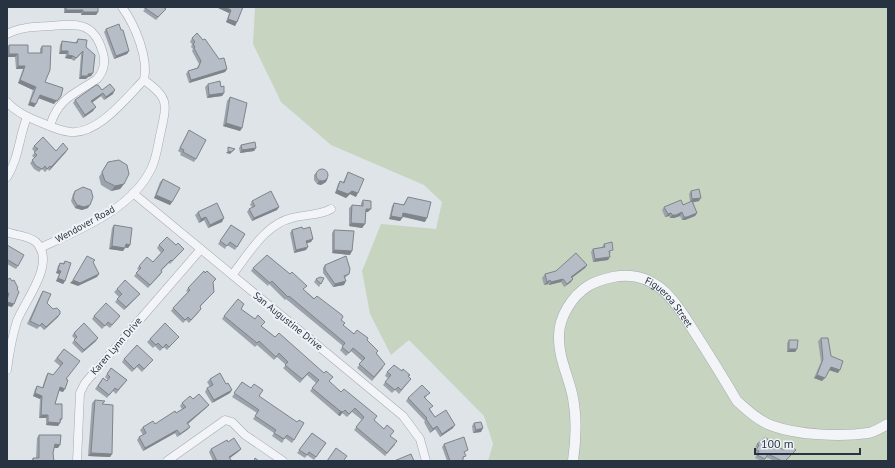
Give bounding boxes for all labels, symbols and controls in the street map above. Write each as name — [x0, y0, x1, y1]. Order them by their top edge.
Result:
street label: Wendover Road — [53, 202, 117, 246]
street label: Figueroa Street — [643, 273, 696, 330]
street label: San Augustine Drive — [250, 289, 326, 353]
street label: Karen Lynn Drive — [87, 314, 145, 378]
scale bar — [755, 430, 860, 456]
text: 100 m — [761, 436, 794, 451]

